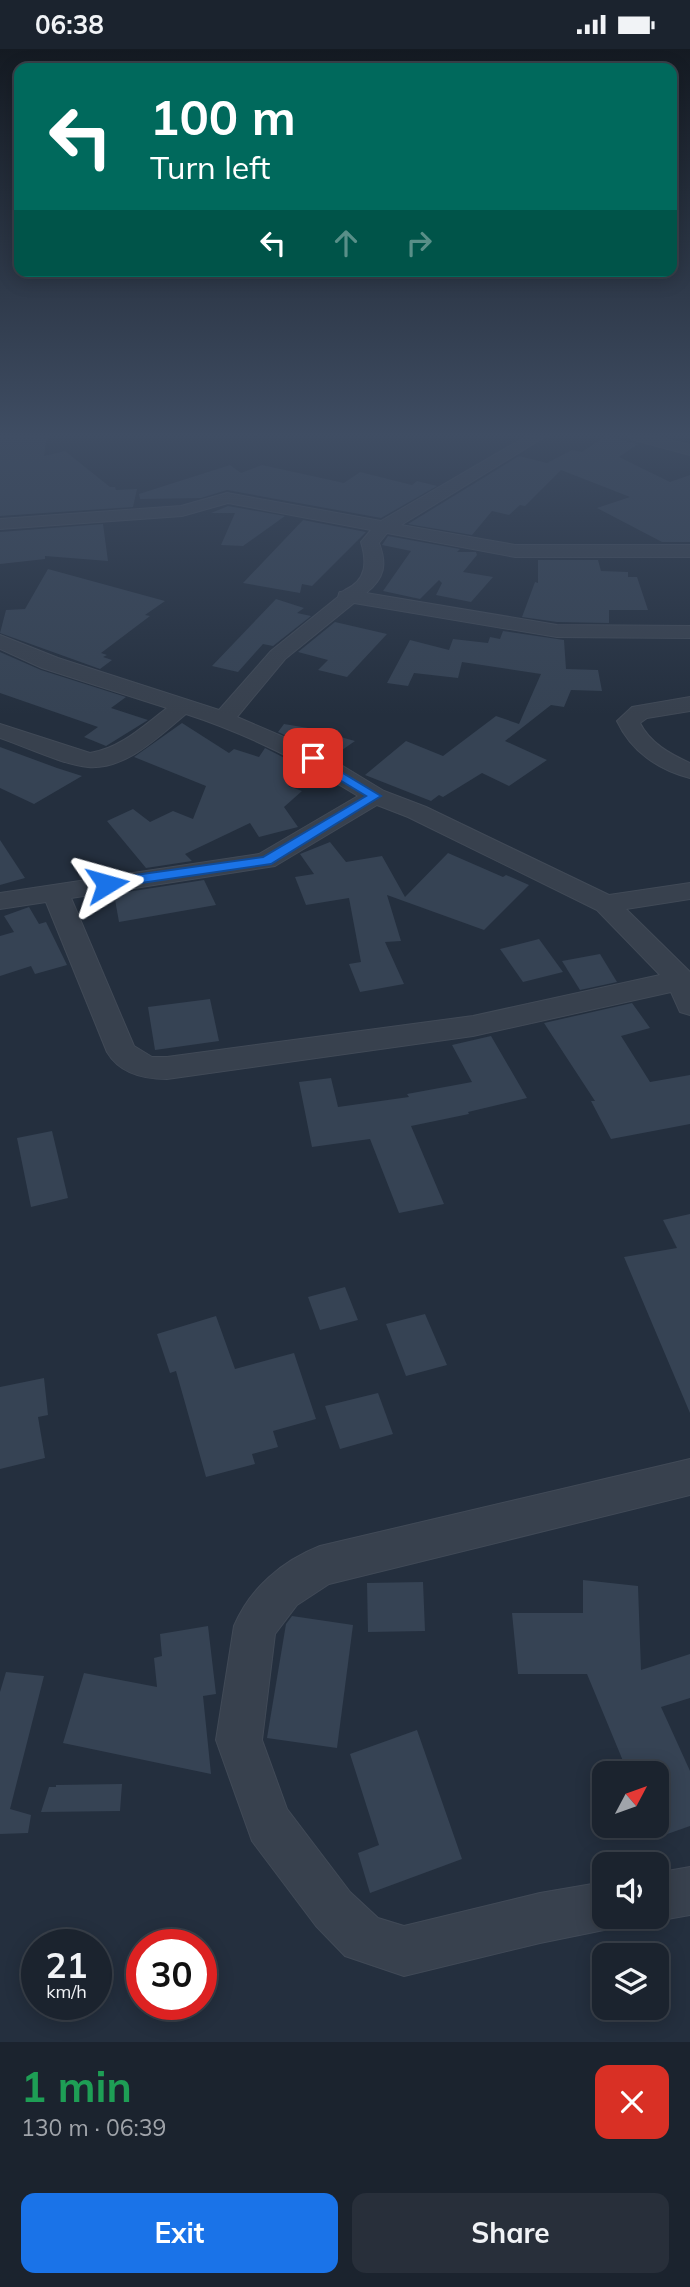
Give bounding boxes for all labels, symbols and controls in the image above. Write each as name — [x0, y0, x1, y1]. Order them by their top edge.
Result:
text: 06:38 — [35, 8, 104, 41]
text: 100 m — [150, 86, 296, 147]
icon: left — [35, 91, 126, 182]
text: Turn left — [150, 147, 270, 187]
icon: left — [254, 224, 292, 262]
icon: ahead — [327, 224, 365, 262]
icon: right — [400, 224, 438, 262]
pin — [283, 728, 343, 788]
icon: arrive — [294, 739, 332, 777]
position arrow — [70, 847, 144, 921]
north arrow — [592, 1761, 668, 1837]
map controls — [592, 1761, 669, 2020]
button: sound — [592, 1852, 669, 1929]
speed limit sign: 30 — [126, 1929, 217, 2020]
text: 21 — [45, 1943, 88, 1987]
button: layers — [592, 1943, 669, 2020]
text: km/h — [46, 1980, 87, 2003]
text: 1 min — [21, 2060, 132, 2113]
button: close — [595, 2065, 669, 2139]
text: 130 m · 06:39 — [21, 2113, 166, 2142]
button: Exit — [21, 2193, 338, 2273]
button: Share — [352, 2193, 669, 2273]

